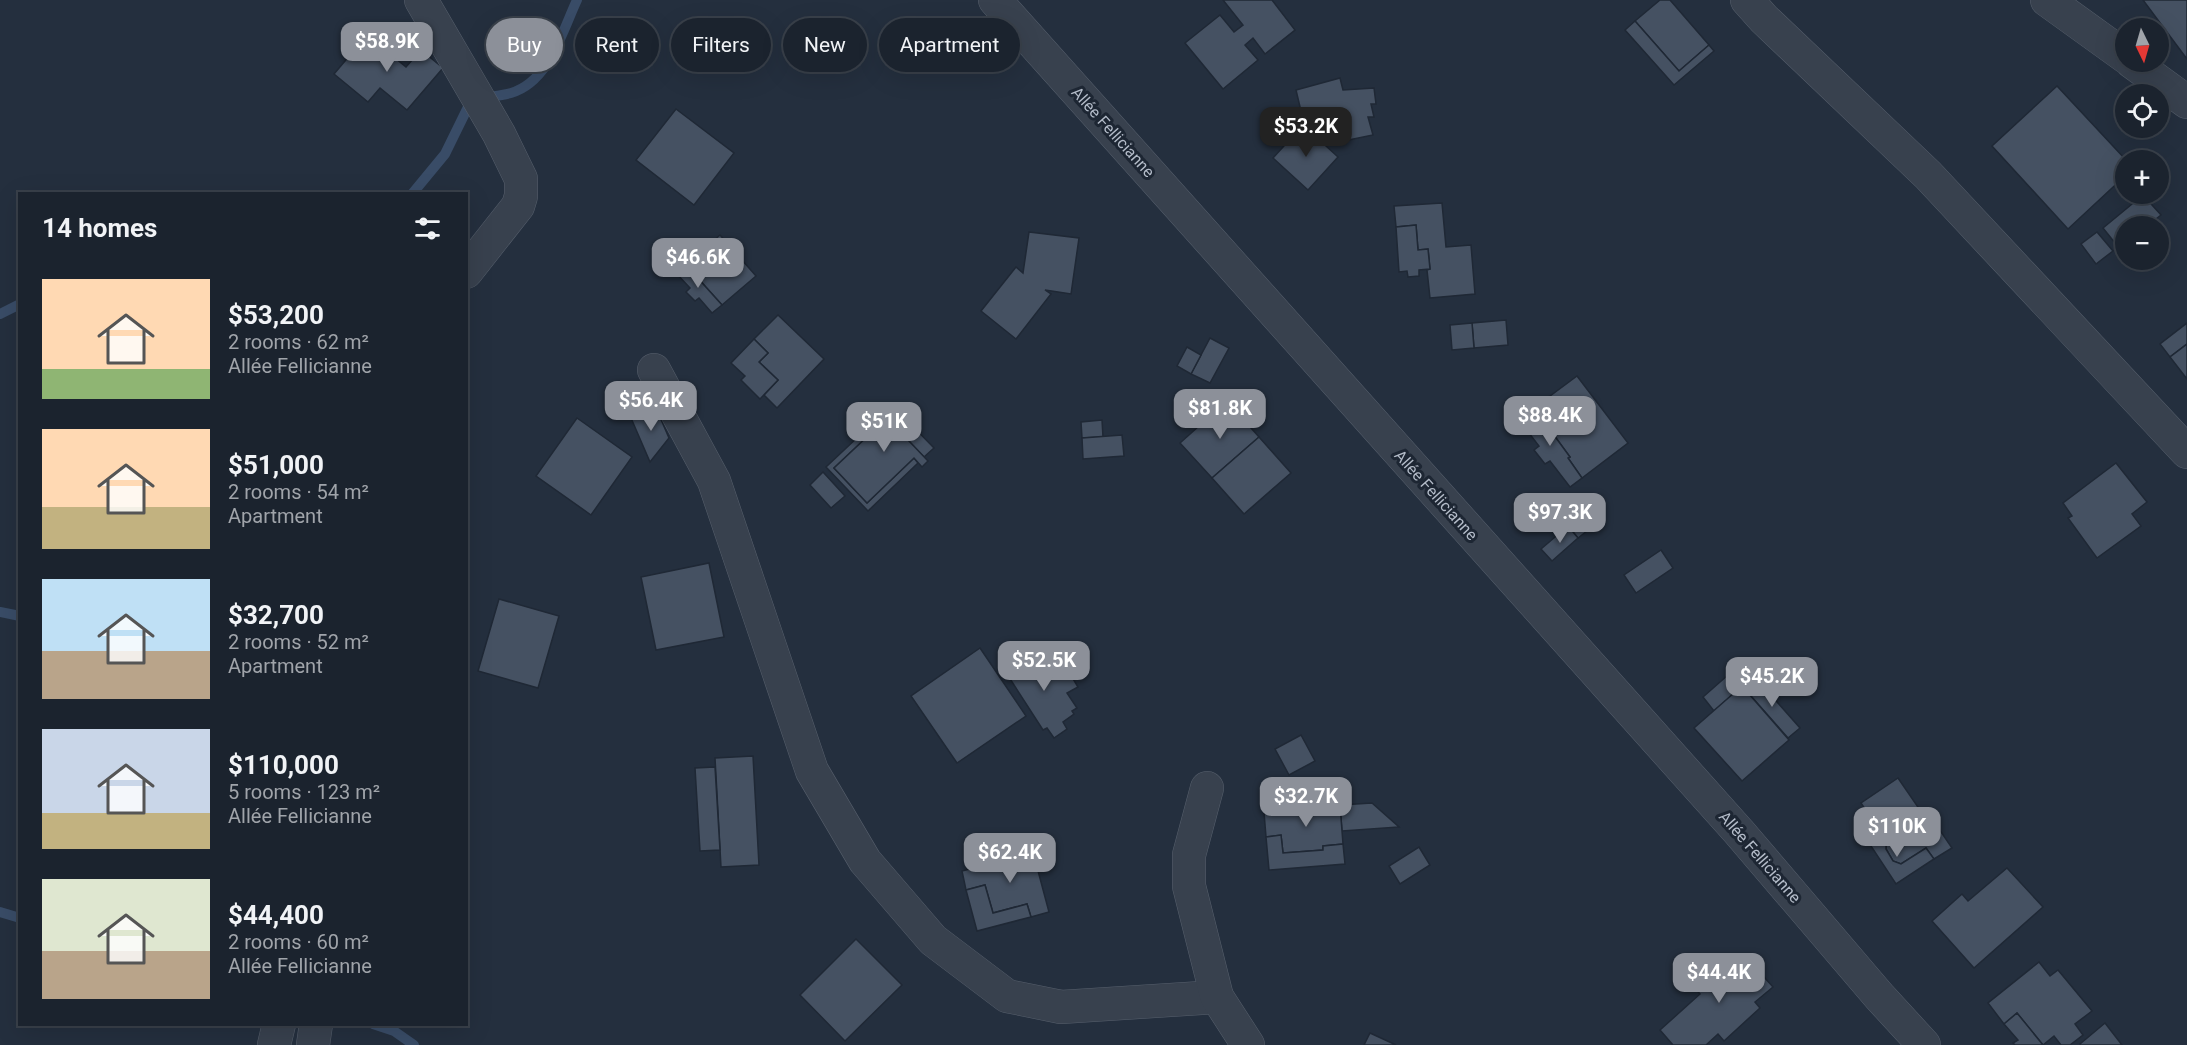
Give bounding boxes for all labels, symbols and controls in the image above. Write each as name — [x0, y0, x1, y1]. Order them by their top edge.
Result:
chip: Buy — [486, 18, 563, 72]
chip: Rent — [575, 18, 659, 72]
chip: Filters — [671, 18, 771, 72]
chip: New — [783, 18, 867, 72]
chip: Apartment — [879, 18, 1020, 72]
north arrow — [2115, 18, 2169, 72]
map controls — [2115, 18, 2169, 270]
pin: $58.9K — [338, 22, 436, 73]
text: $58.9K — [355, 29, 419, 53]
street label: Allée Fellicianne — [1067, 83, 1159, 181]
button: locate — [2115, 84, 2169, 138]
pin: $53.2K — [1257, 107, 1355, 158]
text: $53.2K — [1274, 114, 1338, 138]
button: + — [2115, 150, 2169, 204]
icon: filters — [411, 212, 444, 245]
text: 14 homes — [42, 213, 157, 243]
button: − — [2115, 216, 2169, 270]
pin: $46.6K — [649, 238, 747, 289]
text: $46.6K — [666, 245, 730, 269]
text: $53,200 — [228, 300, 324, 330]
icon: home — [90, 303, 162, 375]
text: 2 rooms · 62 m² — [228, 330, 369, 354]
text: Allée Fellicianne — [228, 354, 372, 378]
pin: $56.4K — [602, 381, 700, 432]
text: $56.4K — [619, 388, 683, 412]
pin: $81.8K — [1171, 389, 1269, 440]
text: $81.8K — [1188, 396, 1252, 420]
pin: $88.4K — [1501, 396, 1599, 447]
pin: $51K — [848, 402, 920, 453]
text: $88.4K — [1518, 403, 1582, 427]
text: $51K — [860, 409, 908, 433]
street label: Allée Fellicianne — [1390, 446, 1482, 544]
text: $51,000 — [228, 450, 324, 480]
icon: home — [90, 453, 162, 525]
text: 2 rooms · 54 m² — [228, 480, 369, 504]
pin: $97.3K — [1511, 493, 1609, 544]
text: $97.3K — [1528, 500, 1592, 524]
text: Apartment — [228, 504, 323, 528]
text: $32,700 — [228, 600, 324, 630]
icon: home — [90, 603, 162, 675]
text: 2 rooms · 52 m² — [228, 630, 369, 654]
pin: $52.5K — [995, 641, 1093, 692]
text: $52.5K — [1012, 648, 1076, 672]
text: Apartment — [228, 654, 323, 678]
pin: $45.2K — [1723, 657, 1821, 708]
text: $45.2K — [1740, 664, 1804, 688]
text: $110,000 — [228, 750, 339, 780]
icon: home — [90, 753, 162, 825]
pin: $32.7K — [1257, 777, 1355, 828]
text: 5 rooms · 123 m² — [228, 780, 380, 804]
text: $32.7K — [1274, 784, 1338, 808]
text: Allée Fellicianne — [228, 804, 372, 828]
street label: Allée Fellicianne — [1715, 807, 1805, 907]
pin: $110K — [1855, 807, 1939, 858]
text: $110K — [1868, 814, 1926, 838]
pin: $62.4K — [961, 833, 1059, 884]
text: $62.4K — [978, 840, 1042, 864]
text: $44,400 — [228, 900, 324, 930]
icon: home — [90, 903, 162, 975]
text: 2 rooms · 60 m² — [228, 930, 369, 954]
pin: $44.4K — [1670, 953, 1768, 1004]
text: Allée Fellicianne — [228, 954, 372, 978]
text: $44.4K — [1687, 960, 1751, 984]

